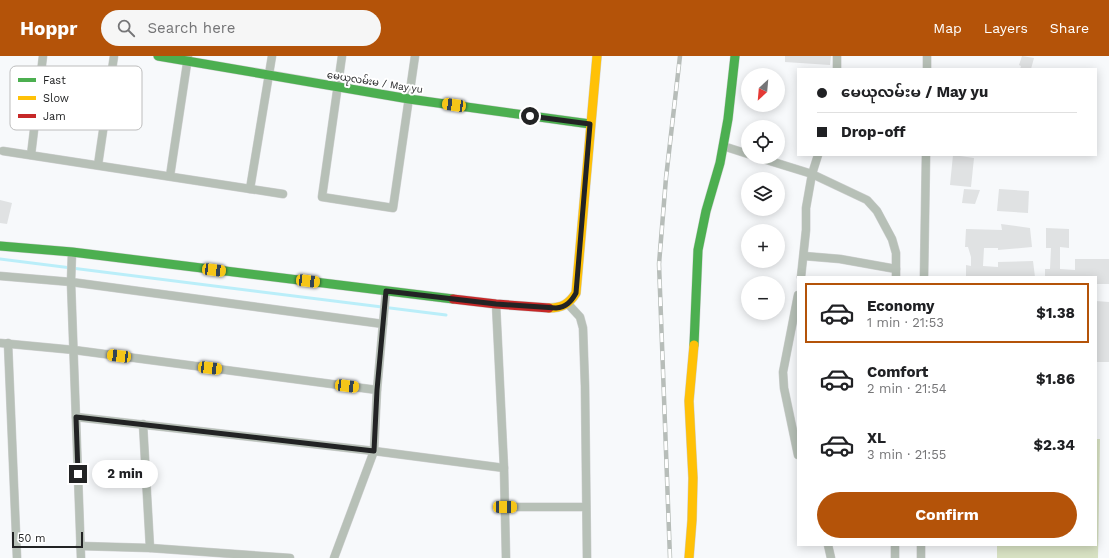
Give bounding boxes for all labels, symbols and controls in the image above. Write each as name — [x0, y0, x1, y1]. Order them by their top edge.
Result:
search box — [101, 10, 381, 46]
text: Hoppr — [20, 17, 77, 40]
icon: search — [115, 17, 137, 39]
text: Search here — [147, 19, 235, 37]
text: Map — [933, 20, 962, 36]
text: Layers — [984, 20, 1028, 36]
text: Share — [1050, 20, 1089, 36]
legend — [10, 66, 142, 130]
street label: မေယုလမ်းမ / May yu — [326, 67, 424, 98]
north arrow — [741, 68, 785, 112]
map controls — [741, 68, 785, 320]
text: Fast — [43, 74, 66, 87]
text: မေယုလမ်းမ / May yu — [841, 83, 988, 101]
text: Slow — [43, 92, 69, 105]
car — [441, 97, 467, 113]
route start — [521, 107, 539, 125]
text: Jam — [43, 110, 66, 123]
button: locate — [741, 120, 785, 164]
text: Drop-off — [841, 123, 906, 141]
button: layers — [741, 172, 785, 216]
button: + — [741, 224, 785, 268]
car — [201, 263, 227, 277]
car — [295, 274, 321, 288]
button: − — [741, 276, 785, 320]
icon: car — [819, 295, 855, 331]
text: Economy — [867, 297, 934, 315]
text: $1.38 — [1036, 304, 1075, 322]
text: 1 min · 21:53 — [867, 315, 944, 330]
car — [106, 349, 132, 363]
car — [197, 361, 223, 375]
icon: car — [819, 361, 855, 397]
text: Comfort — [867, 363, 928, 381]
text: $1.86 — [1036, 370, 1075, 388]
car — [334, 379, 360, 393]
text: 2 min · 21:54 — [867, 381, 947, 396]
icon: car — [819, 427, 855, 463]
text: XL — [867, 429, 886, 447]
text: $2.34 — [1034, 436, 1075, 454]
text: 3 min · 21:55 — [867, 447, 946, 462]
callout: 2 min — [92, 460, 158, 488]
route end — [69, 465, 87, 483]
text: 2 min — [107, 466, 143, 481]
button: Confirm — [817, 492, 1077, 538]
car — [493, 501, 517, 513]
scale bar — [12, 530, 83, 549]
text: 50 m — [18, 532, 45, 545]

